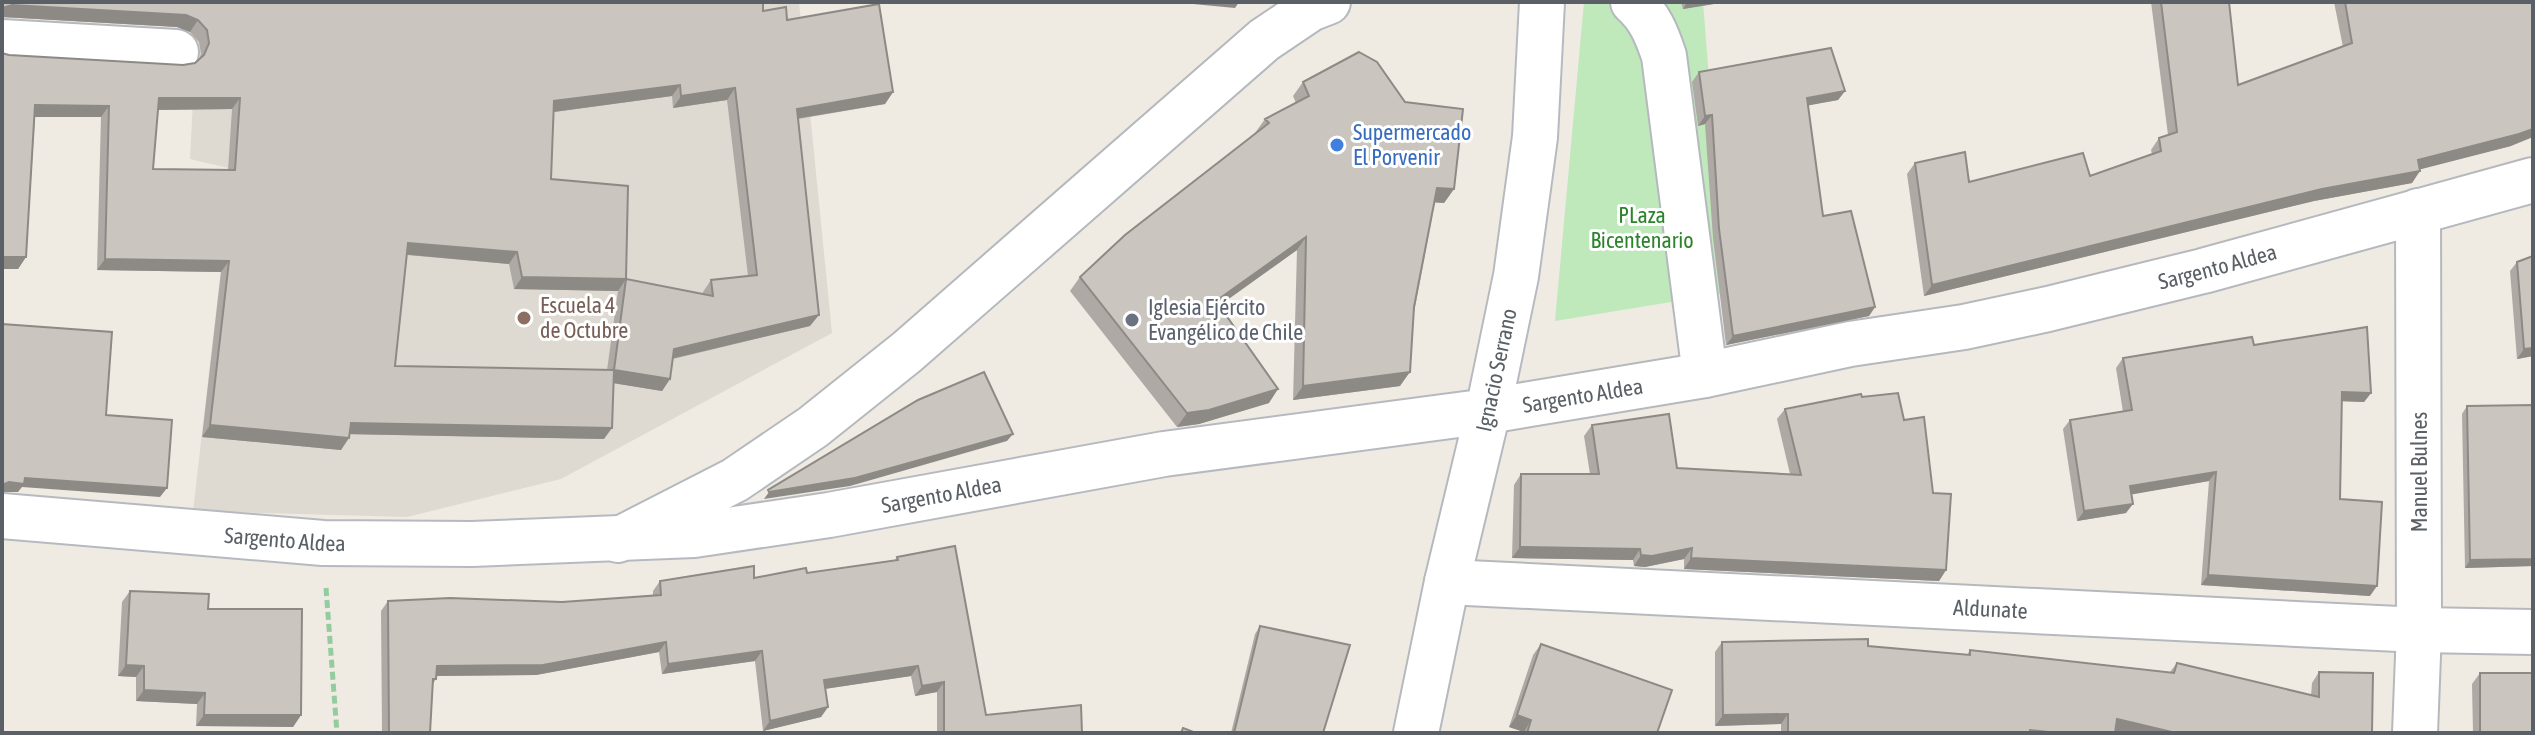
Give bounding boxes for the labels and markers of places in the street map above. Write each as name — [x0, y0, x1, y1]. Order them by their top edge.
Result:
place label: Supermercado El Porvenir — [1353, 119, 1471, 170]
marker: Supermercado El Porvenir — [1328, 136, 1346, 154]
place label: Escuela 4 de Octubre — [540, 292, 628, 343]
place label: Iglesia Ejército Evangélico de Chile — [1148, 294, 1303, 345]
marker: Escuela 4 de Octubre — [515, 309, 533, 327]
marker: Iglesia Ejército Evangélico de Chile — [1123, 311, 1141, 329]

